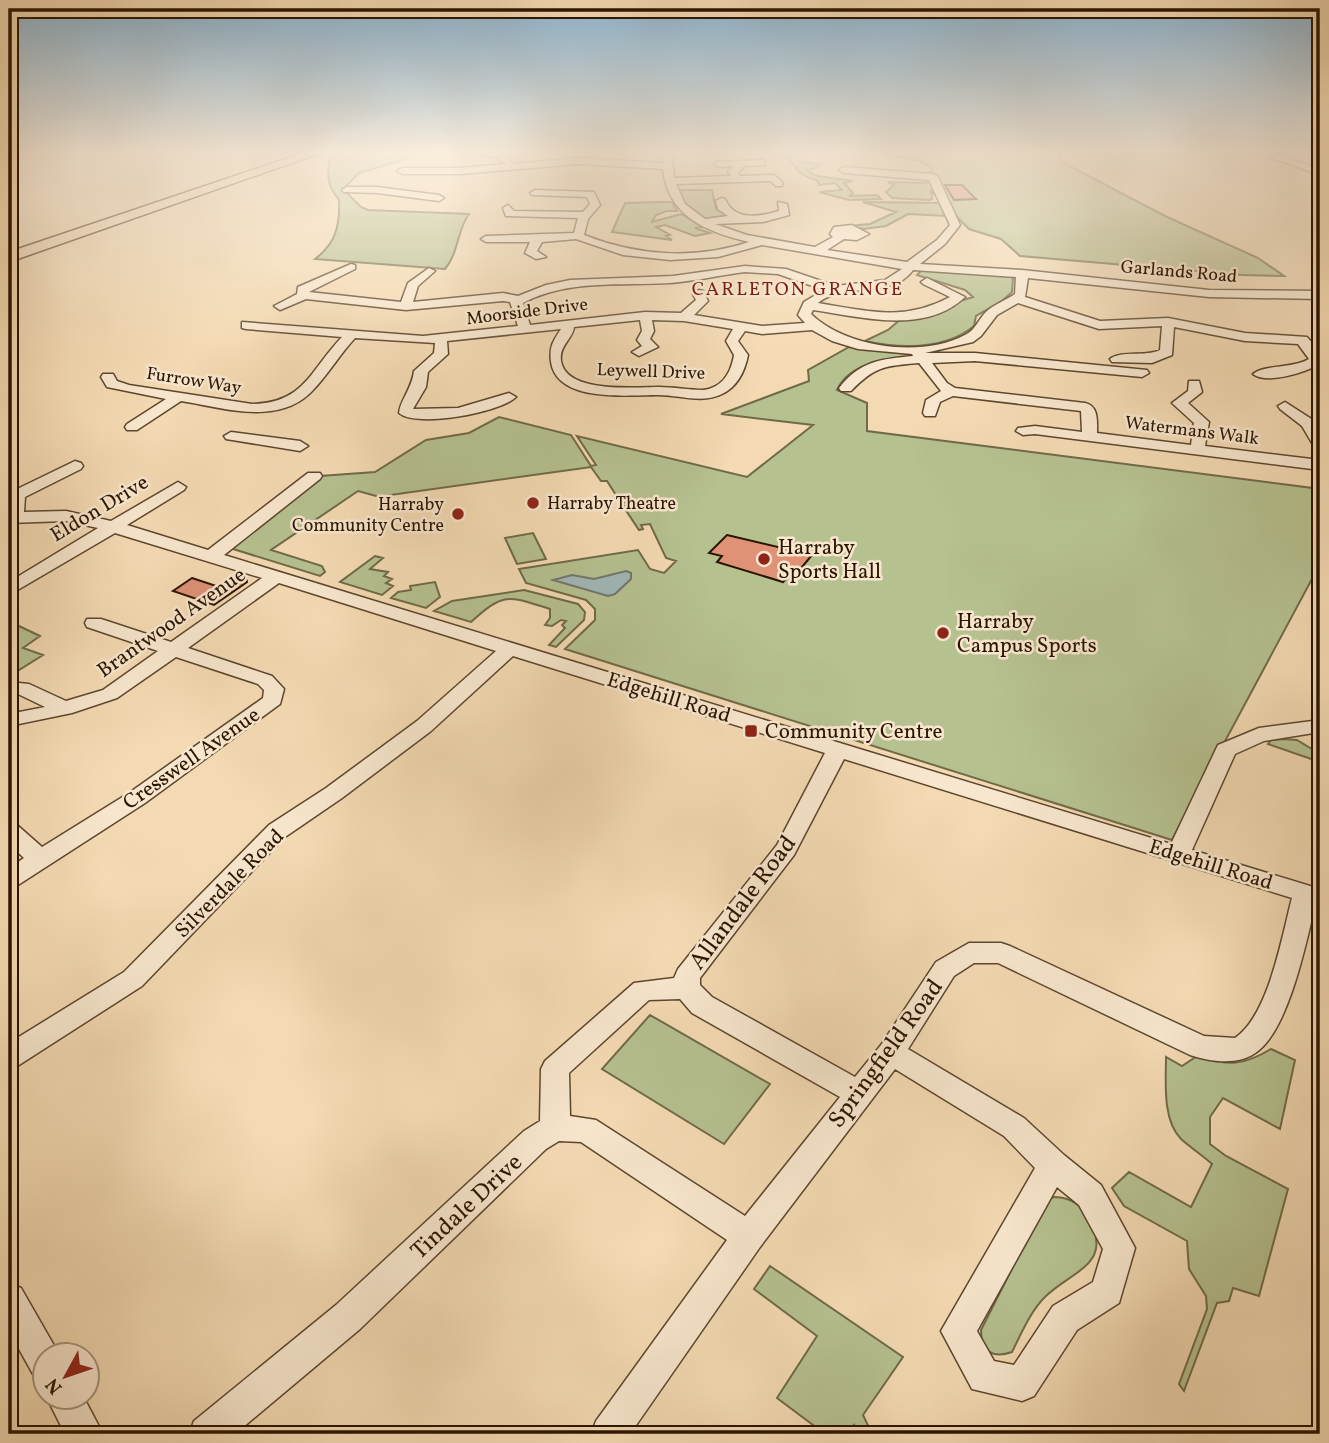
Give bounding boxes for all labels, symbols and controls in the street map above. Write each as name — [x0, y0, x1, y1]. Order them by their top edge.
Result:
street label: Garlands Road — [1120, 255, 1238, 290]
district label: CARLETON GRANGE — [692, 277, 904, 303]
street label: Moorside Drive — [465, 293, 589, 332]
street label: Leywell Drive — [596, 358, 706, 387]
street label: Furrow Way — [145, 362, 243, 401]
street label: Watermans Walk — [1123, 411, 1261, 452]
street label: Eldon Drive — [45, 469, 154, 550]
place label: Harraby Theatre — [547, 492, 676, 517]
place label: Harraby Community Centre — [292, 493, 444, 539]
marker: Harraby Theatre — [525, 495, 541, 511]
marker: Harraby Community Centre — [450, 506, 466, 522]
place label: Harraby Sports Hall — [778, 534, 881, 587]
marker: Harraby Sports Hall — [756, 551, 772, 567]
street label: Brantwood Avenue — [92, 561, 252, 685]
place label: Harraby Campus Sports — [957, 608, 1097, 661]
marker: Harraby Campus Sports — [935, 625, 951, 641]
street label: Edgehill Road — [603, 666, 734, 731]
street label: Cresswell Avenue — [117, 701, 266, 817]
place label: Community Centre — [765, 718, 942, 747]
marker: Community Centre — [743, 723, 759, 739]
street label: Silverdale Road — [169, 823, 291, 945]
street label: Allandale Road — [682, 829, 805, 978]
street label: Edgehill Road — [1145, 833, 1276, 898]
street label: Springfield Road — [821, 973, 952, 1136]
street label: Tindale Drive — [404, 1147, 531, 1268]
north arrow — [32, 1342, 102, 1412]
text: N — [40, 1372, 69, 1399]

